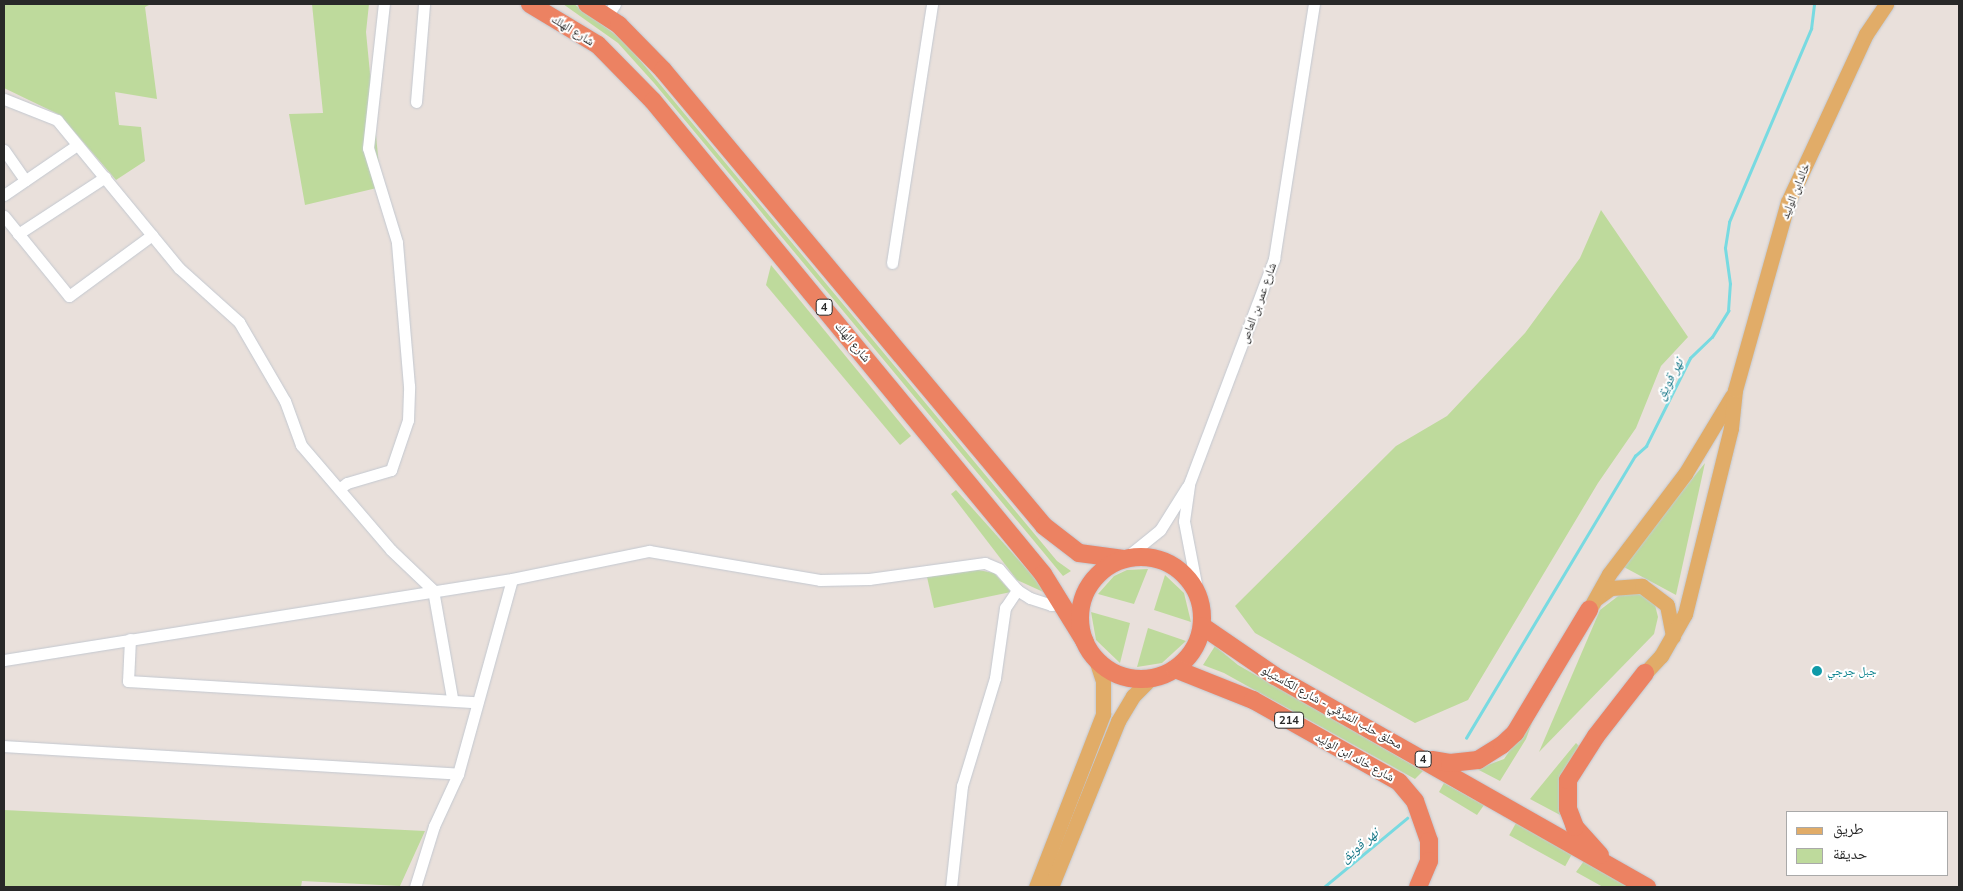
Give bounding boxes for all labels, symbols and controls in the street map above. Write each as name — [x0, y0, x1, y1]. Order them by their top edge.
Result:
street label: شارع الهلك — [549, 11, 597, 49]
street label: خالدابن الوليد — [1777, 161, 1813, 221]
street label: شارع عمر بن العاص — [1237, 261, 1279, 345]
road number: 4 — [815, 298, 833, 316]
street label: شارع الهلك — [832, 319, 874, 365]
water label: نهر قويق — [1651, 355, 1687, 403]
street label: محلق حلب الشرقي - شارع الكاستيلو — [1259, 662, 1405, 752]
place label: جبل جرجي — [1827, 664, 1877, 678]
marker: جبل جرجي — [1811, 665, 1823, 677]
road number: 214 — [1274, 712, 1304, 728]
street label: شارع خالد ابن الوليد — [1313, 729, 1397, 785]
road number: 4 — [1414, 751, 1432, 768]
legend — [1786, 811, 1948, 876]
text: طريق — [1833, 819, 1864, 838]
water label: نهر قويق — [1336, 824, 1382, 866]
text: حديقة — [1833, 844, 1867, 863]

